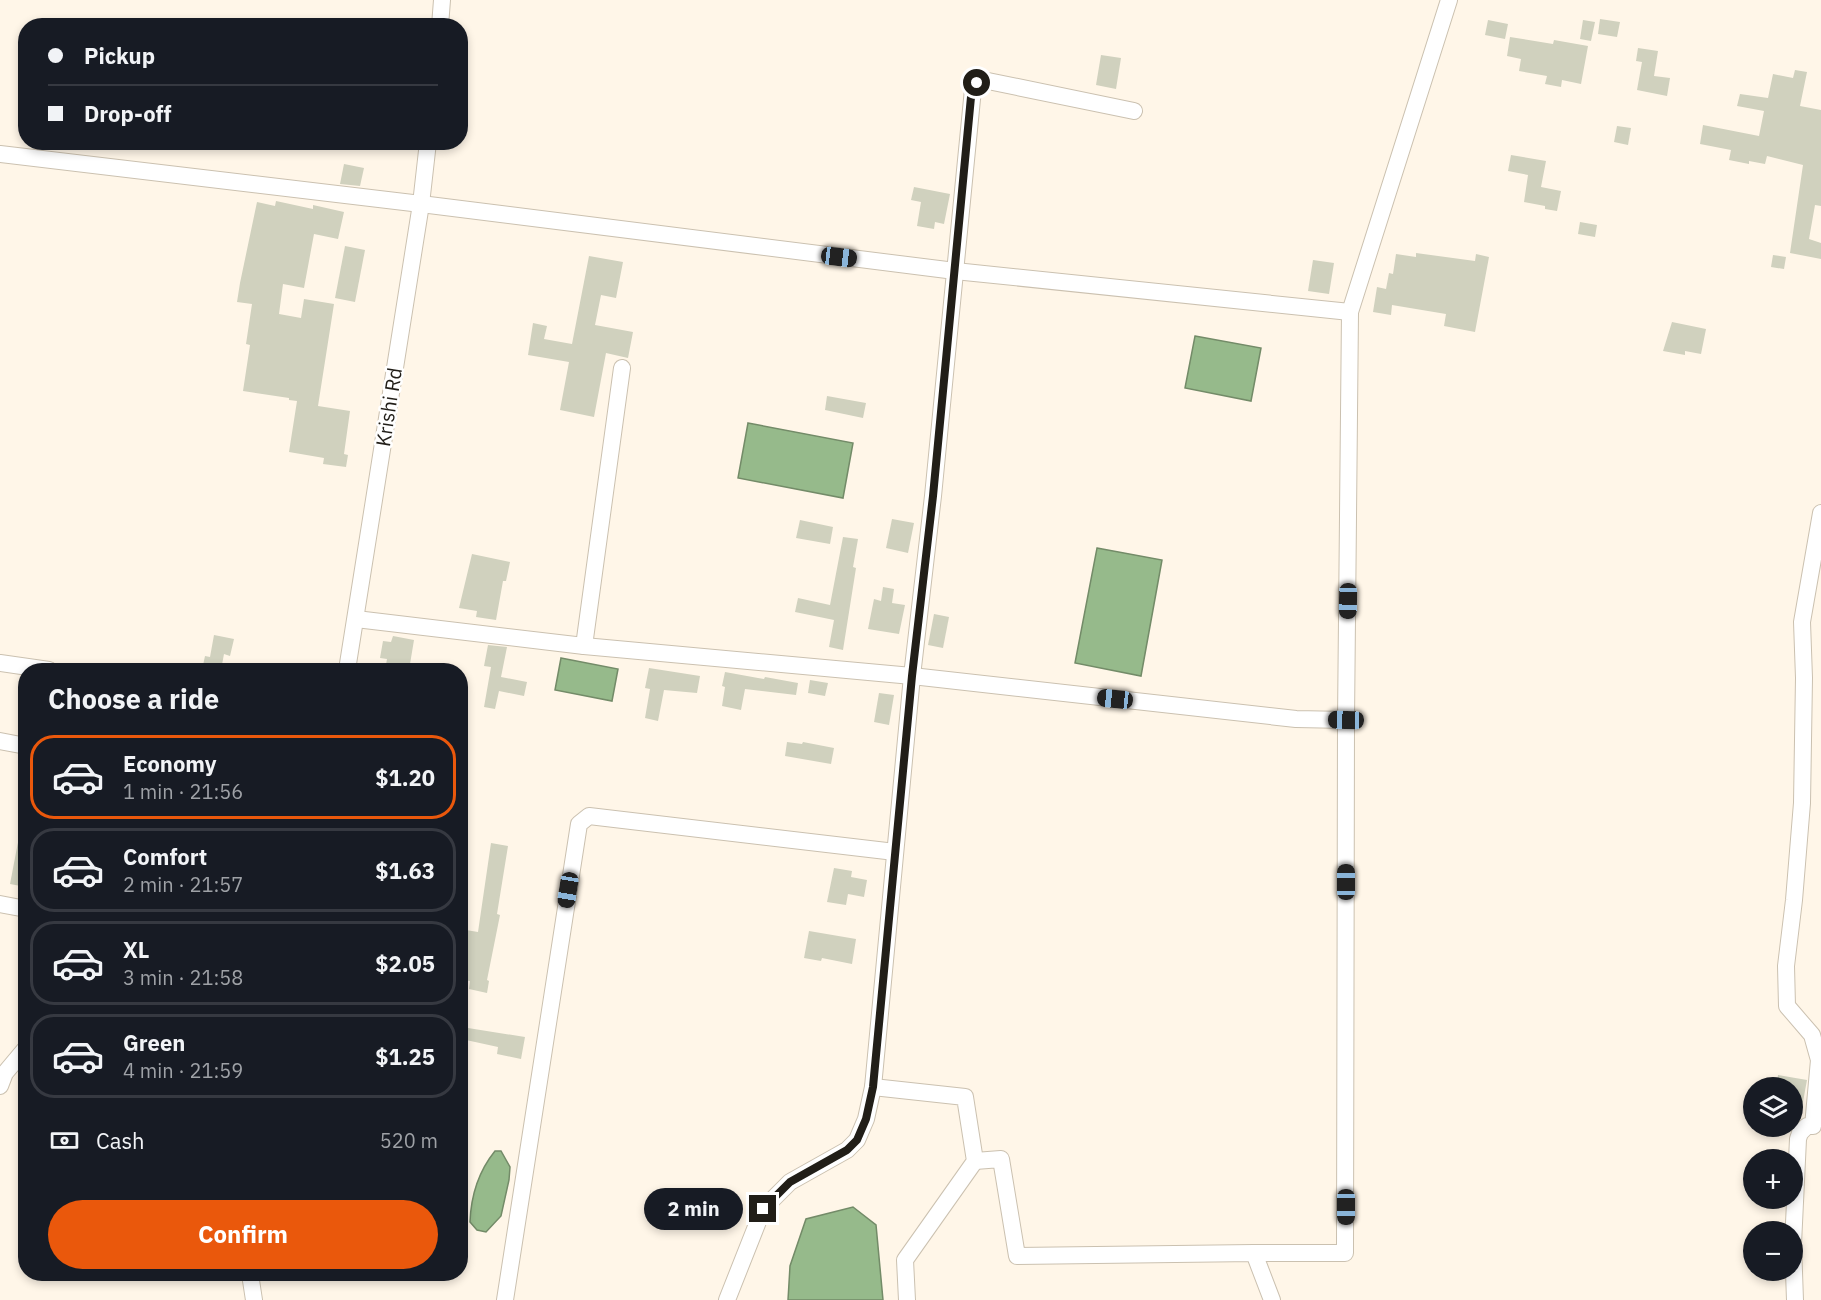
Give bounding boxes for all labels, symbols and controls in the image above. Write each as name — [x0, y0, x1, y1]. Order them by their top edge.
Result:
text: Pickup — [84, 41, 155, 70]
route start — [963, 69, 990, 96]
text: Drop-off — [84, 99, 171, 128]
car — [820, 246, 858, 268]
street label: Krishi Rd — [369, 365, 408, 448]
car — [1339, 583, 1357, 619]
text: Choose a ride — [48, 681, 219, 716]
car — [1096, 688, 1134, 710]
car — [1328, 711, 1364, 729]
text: Economy — [123, 749, 217, 778]
icon: car — [51, 750, 105, 804]
text: $1.20 — [375, 763, 435, 792]
text: 1 min · 21:56 — [123, 778, 243, 805]
text: Comfort — [123, 842, 207, 871]
icon: car — [51, 843, 105, 897]
text: $1.63 — [375, 856, 435, 885]
car — [1337, 864, 1355, 900]
text: 2 min · 21:57 — [123, 871, 243, 898]
car — [556, 871, 580, 909]
text: XL — [123, 935, 149, 964]
icon: car — [51, 936, 105, 990]
text: $2.05 — [375, 949, 435, 978]
text: 3 min · 21:58 — [123, 964, 243, 991]
text: Green — [123, 1028, 185, 1057]
icon: car — [51, 1029, 105, 1083]
text: $1.25 — [375, 1042, 435, 1071]
text: 4 min · 21:59 — [123, 1057, 243, 1084]
map controls — [1743, 1077, 1803, 1281]
button: layers — [1743, 1077, 1803, 1137]
icon: cash — [48, 1124, 81, 1157]
text: Cash — [96, 1126, 145, 1155]
text: 520 m — [380, 1127, 438, 1154]
button: + — [1743, 1149, 1803, 1209]
callout: 2 min — [643, 1188, 742, 1230]
car — [1337, 1189, 1355, 1225]
text: 2 min — [667, 1195, 720, 1222]
route end — [749, 1195, 776, 1222]
button: Confirm — [48, 1200, 438, 1269]
button: − — [1743, 1221, 1803, 1281]

